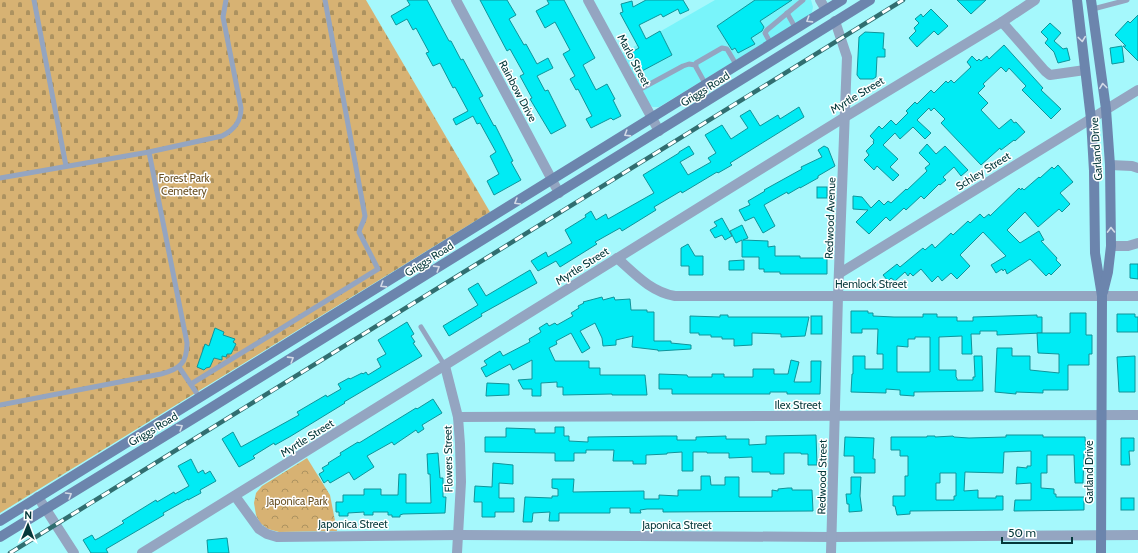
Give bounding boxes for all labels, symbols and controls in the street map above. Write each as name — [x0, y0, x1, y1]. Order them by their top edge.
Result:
one-way arrow — [806, 16, 813, 23]
street label: Marlo Street — [614, 32, 654, 89]
one-way arrow — [1077, 36, 1086, 42]
street label: Rainbow Drive — [496, 58, 540, 124]
street label: Griggs Road — [678, 68, 732, 110]
street label: Myrtle Street — [828, 73, 887, 117]
one-way arrow — [1099, 83, 1108, 89]
street label: Garland Drive — [1087, 117, 1105, 181]
one-way arrow — [625, 129, 632, 136]
street label: Schley Street — [953, 149, 1013, 193]
park label: Forest Park Cemetery — [159, 171, 209, 198]
street label: Redwood Avenue — [822, 177, 838, 259]
one-way arrow — [514, 197, 521, 204]
one-way arrow — [1107, 227, 1115, 233]
street label: Griggs Road — [402, 238, 456, 280]
street label: Myrtle Street — [553, 244, 612, 288]
one-way arrow — [433, 266, 440, 273]
street label: Hemlock Street — [835, 277, 907, 291]
one-way arrow — [380, 280, 387, 288]
one-way arrow — [287, 356, 294, 364]
street label: Ilex Street — [775, 398, 822, 412]
street label: Griggs Road — [126, 409, 180, 449]
street label: Myrtle Street — [278, 416, 337, 460]
one-way arrow — [176, 424, 183, 432]
street label: Flowers Street — [440, 425, 456, 492]
street label: Redwood Street — [814, 439, 830, 515]
street label: Garland Drive — [1082, 440, 1096, 504]
one-way arrow — [65, 492, 72, 499]
park label: Japonica Park — [265, 494, 328, 508]
north arrow — [8, 505, 48, 545]
text: N — [24, 508, 32, 522]
street label: Japonica Street — [317, 517, 388, 531]
street label: Japonica Street — [641, 518, 712, 532]
scale bar — [1002, 519, 1072, 545]
text: 50 m — [1008, 525, 1036, 540]

